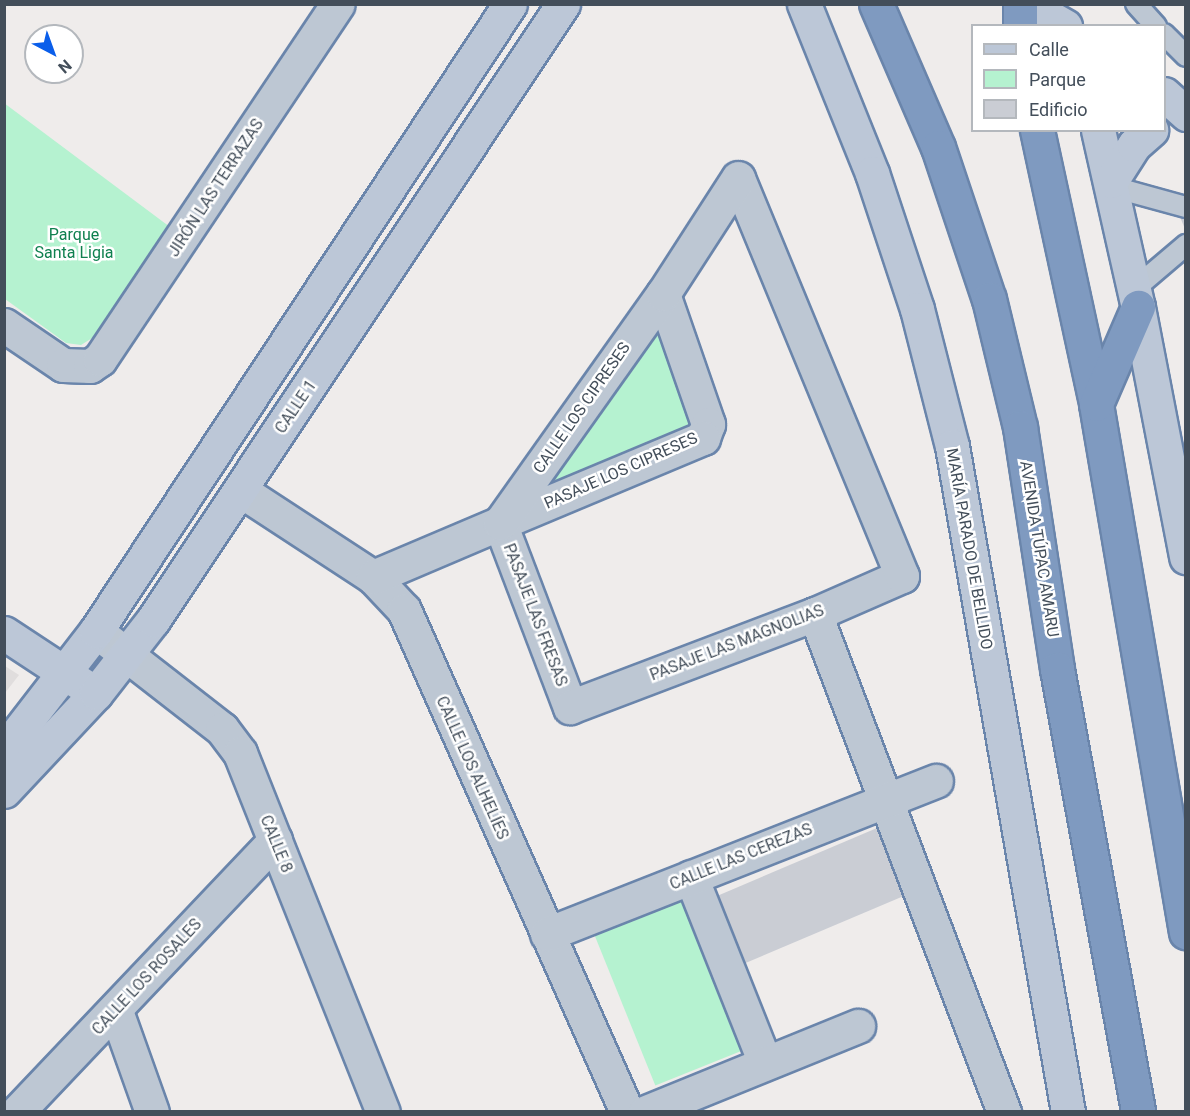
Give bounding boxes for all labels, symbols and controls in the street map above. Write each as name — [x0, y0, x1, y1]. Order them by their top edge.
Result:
north arrow — [24, 24, 84, 84]
legend — [971, 24, 1166, 132]
text: Calle — [1029, 39, 1069, 60]
text: N — [54, 56, 75, 77]
text: Parque — [1029, 69, 1086, 90]
text: Edificio — [1029, 99, 1088, 120]
street label: JIRÓN LAS TERRAZAS — [164, 115, 268, 261]
park label: Parque Santa Ligia — [34, 225, 114, 263]
street label: CALLE LOS CIPRESES — [530, 339, 634, 477]
street label: CALLE 1 — [271, 377, 321, 437]
street label: PASAJE LOS CIPRESES — [541, 429, 701, 513]
street label: MARÍA PARADO DE BELLIDO — [942, 447, 996, 651]
street label: AVENIDA TÚPAC AMARU — [1016, 459, 1062, 639]
street label: PASAJE LAS FRESAS — [499, 541, 571, 689]
street label: PASAJE LAS MAGNOLIAS — [647, 601, 827, 685]
street label: CALLE LOS ALHELÍES — [432, 693, 512, 843]
street label: CALLE 8 — [256, 813, 296, 875]
street label: CALLE LAS CEREZAS — [667, 820, 815, 894]
street label: CALLE LOS ROSALES — [88, 915, 206, 1039]

